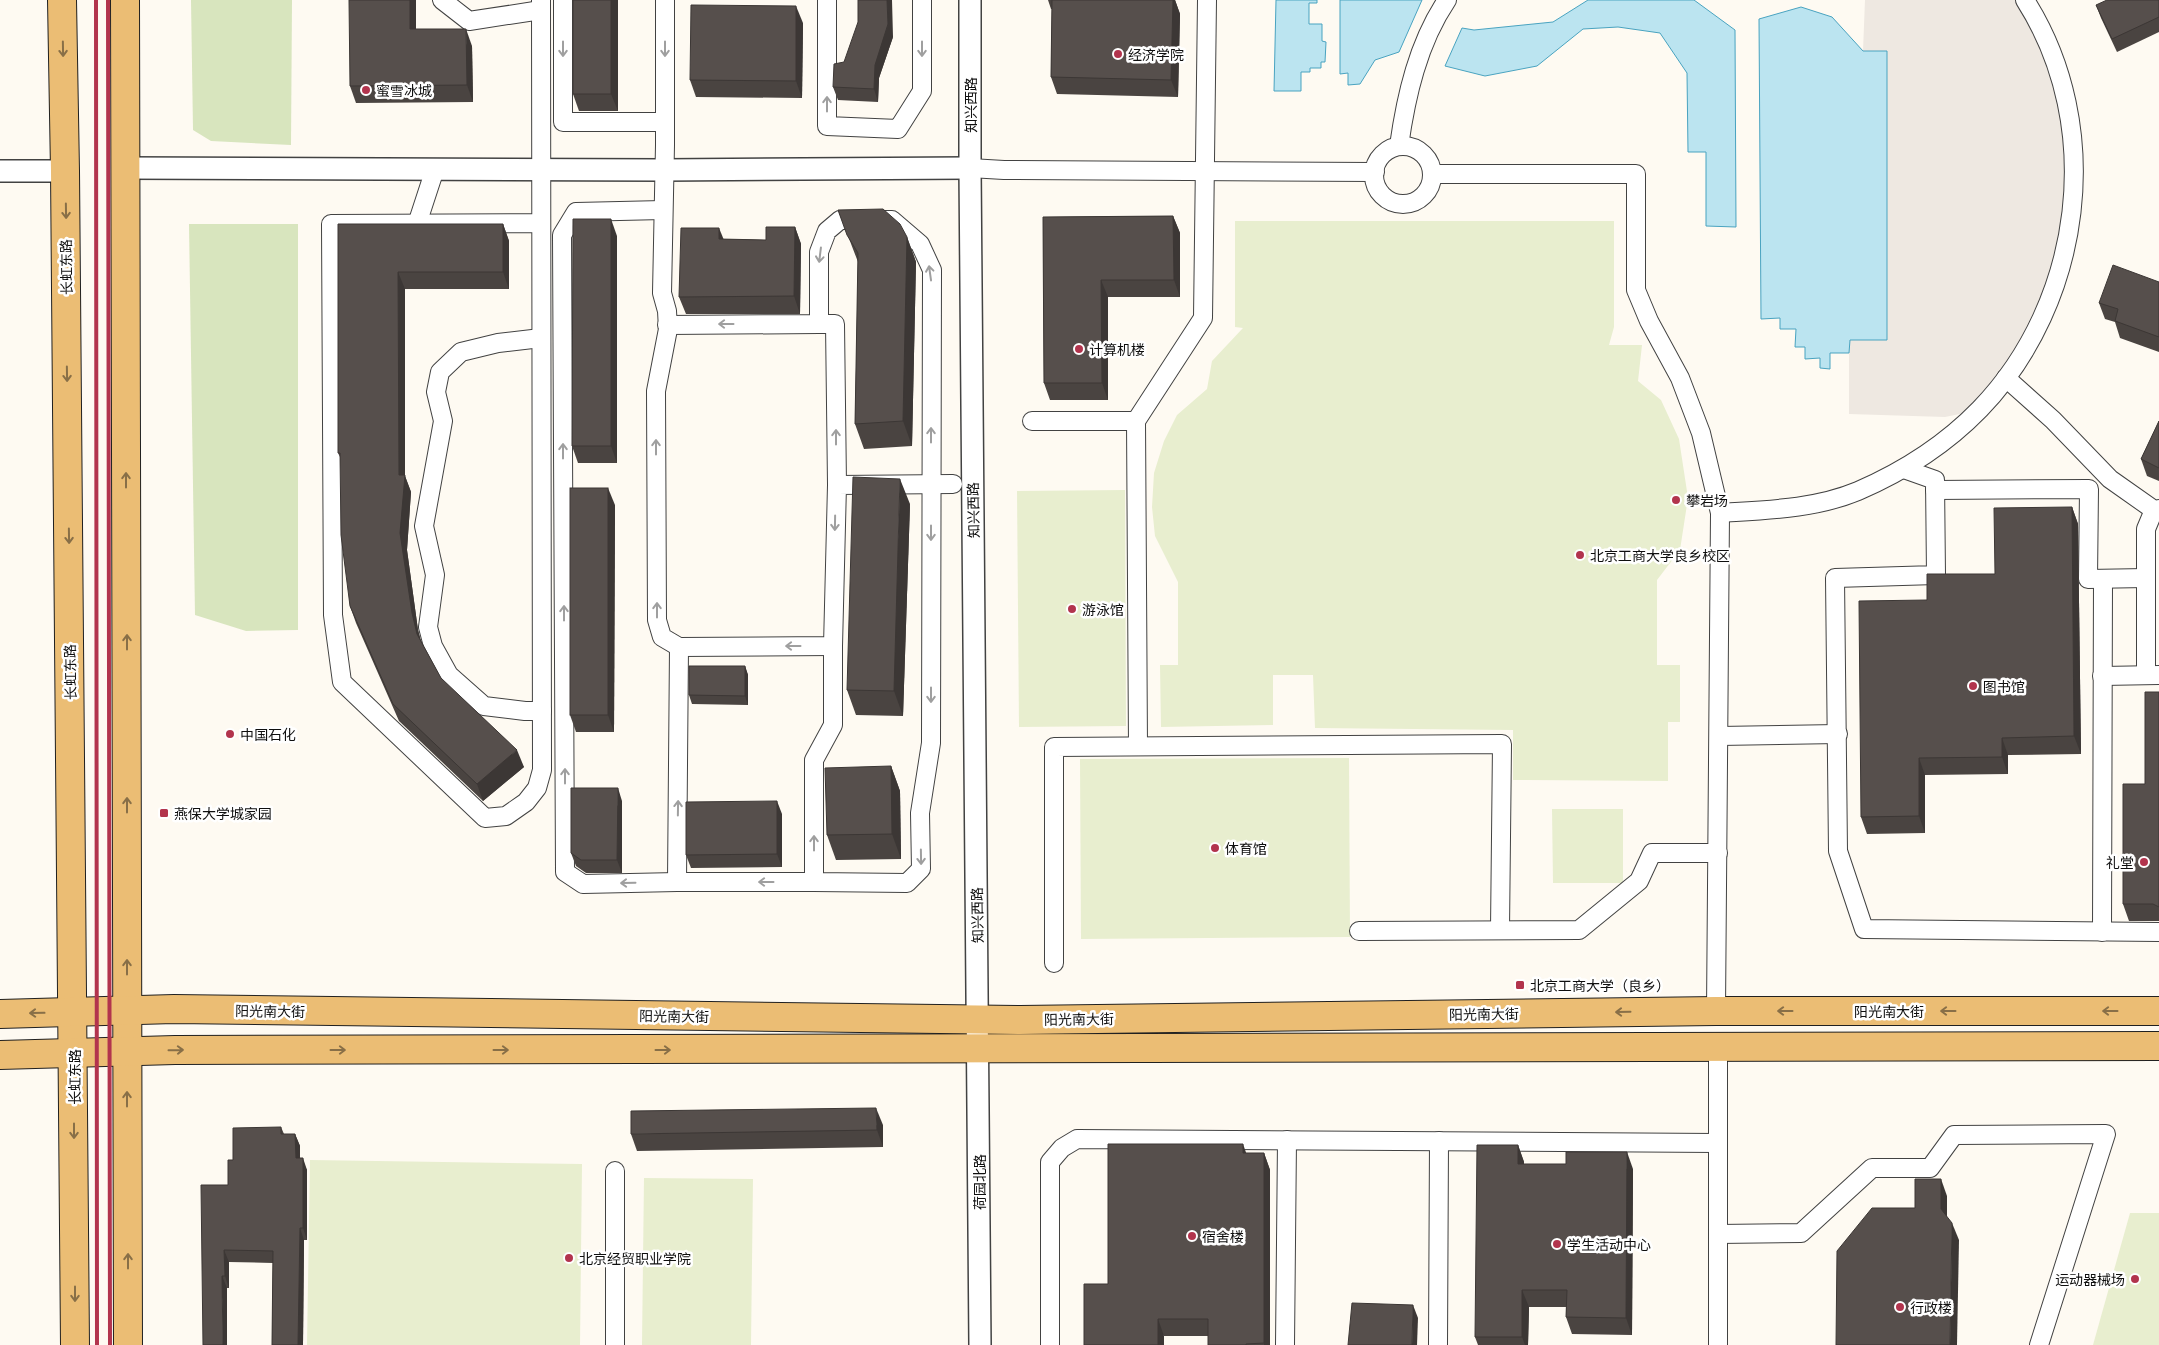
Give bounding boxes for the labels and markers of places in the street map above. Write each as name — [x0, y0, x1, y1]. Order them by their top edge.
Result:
place label: 经济学院 — [1128, 45, 1184, 64]
marker: 经济学院 — [1112, 48, 1124, 60]
place label: 蜜雪冰城 — [376, 81, 432, 100]
marker: 蜜雪冰城 — [360, 84, 372, 96]
place label: 计算机楼 — [1089, 340, 1145, 359]
marker: 计算机楼 — [1073, 343, 1085, 355]
place label: 攀岩场 — [1686, 491, 1728, 510]
marker: 攀岩场 — [1670, 494, 1682, 506]
place label: 北京工商大学良乡校区 — [1590, 546, 1730, 565]
marker: 北京工商大学良乡校区 — [1574, 549, 1586, 561]
place label: 游泳馆 — [1082, 600, 1124, 619]
marker: 游泳馆 — [1066, 603, 1078, 615]
place label: 图书馆 — [1983, 677, 2025, 696]
marker: 图书馆 — [1967, 680, 1979, 692]
place label: 中国石化 — [240, 725, 296, 744]
marker: 中国石化 — [224, 728, 236, 740]
place label: 燕保大学城家园 — [174, 804, 272, 823]
marker: 燕保大学城家园 — [158, 807, 170, 819]
place label: 体育馆 — [1225, 839, 1267, 858]
marker: 体育馆 — [1209, 842, 1221, 854]
place label: 礼堂 — [2106, 853, 2134, 872]
marker: 礼堂 — [2138, 856, 2150, 868]
place label: 北京工商大学（良乡） — [1530, 976, 1670, 995]
marker: 北京工商大学（良乡） — [1514, 979, 1526, 991]
place label: 宿舍楼 — [1202, 1227, 1244, 1246]
marker: 宿舍楼 — [1186, 1230, 1198, 1242]
place label: 学生活动中心 — [1567, 1235, 1651, 1254]
marker: 学生活动中心 — [1551, 1238, 1563, 1250]
place label: 北京经贸职业学院 — [579, 1249, 691, 1268]
marker: 北京经贸职业学院 — [563, 1252, 575, 1264]
place label: 运动器械场 — [2055, 1270, 2125, 1289]
marker: 运动器械场 — [2129, 1273, 2141, 1285]
place label: 行政楼 — [1910, 1298, 1952, 1317]
marker: 行政楼 — [1894, 1301, 1906, 1313]

